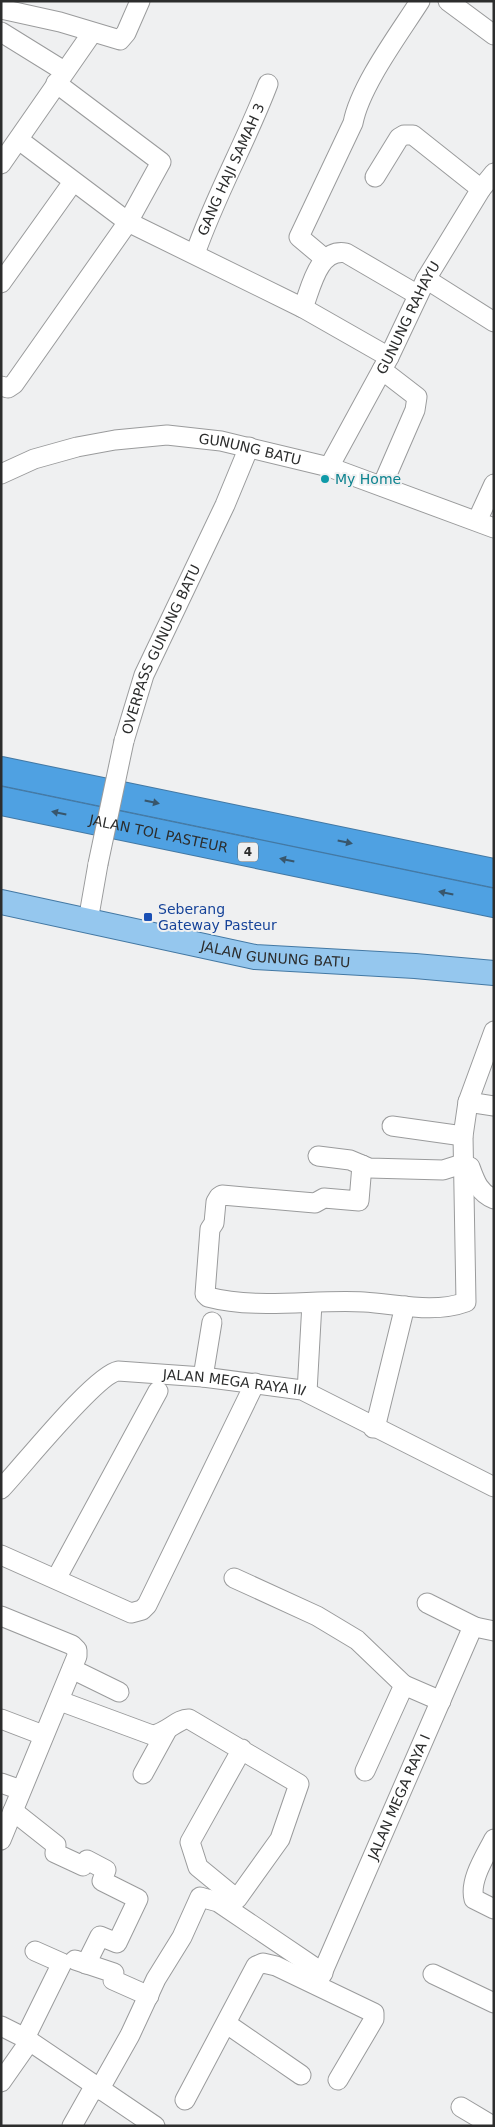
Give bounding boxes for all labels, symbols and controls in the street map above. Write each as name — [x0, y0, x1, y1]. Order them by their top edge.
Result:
street label: GANG HAJI SAMAH 3 — [195, 101, 267, 238]
street label: GUNUNG RAHAYU — [373, 258, 443, 377]
street label: GUNUNG BATU — [198, 431, 303, 468]
place label: My Home — [335, 471, 401, 487]
marker: My Home — [319, 473, 331, 485]
street label: OVERPASS GUNUNG BATU — [119, 562, 203, 736]
one-way arrow — [144, 798, 160, 806]
one-way arrow — [52, 809, 67, 817]
street label: JALAN TOL PASTEUR — [87, 811, 230, 856]
one-way arrow — [338, 838, 353, 846]
road number: 4 — [238, 842, 258, 862]
one-way arrow — [279, 856, 294, 864]
one-way arrow — [438, 889, 454, 897]
place label: Seberang Gateway Pasteur — [158, 901, 277, 933]
marker: Seberang Gateway Pasteur — [142, 911, 154, 923]
street label: JALAN GUNUNG BATU — [198, 937, 351, 970]
street label: JALAN MEGA RAYA III — [161, 1366, 309, 1399]
street label: JALAN MEGA RAYA I — [364, 1732, 433, 1863]

